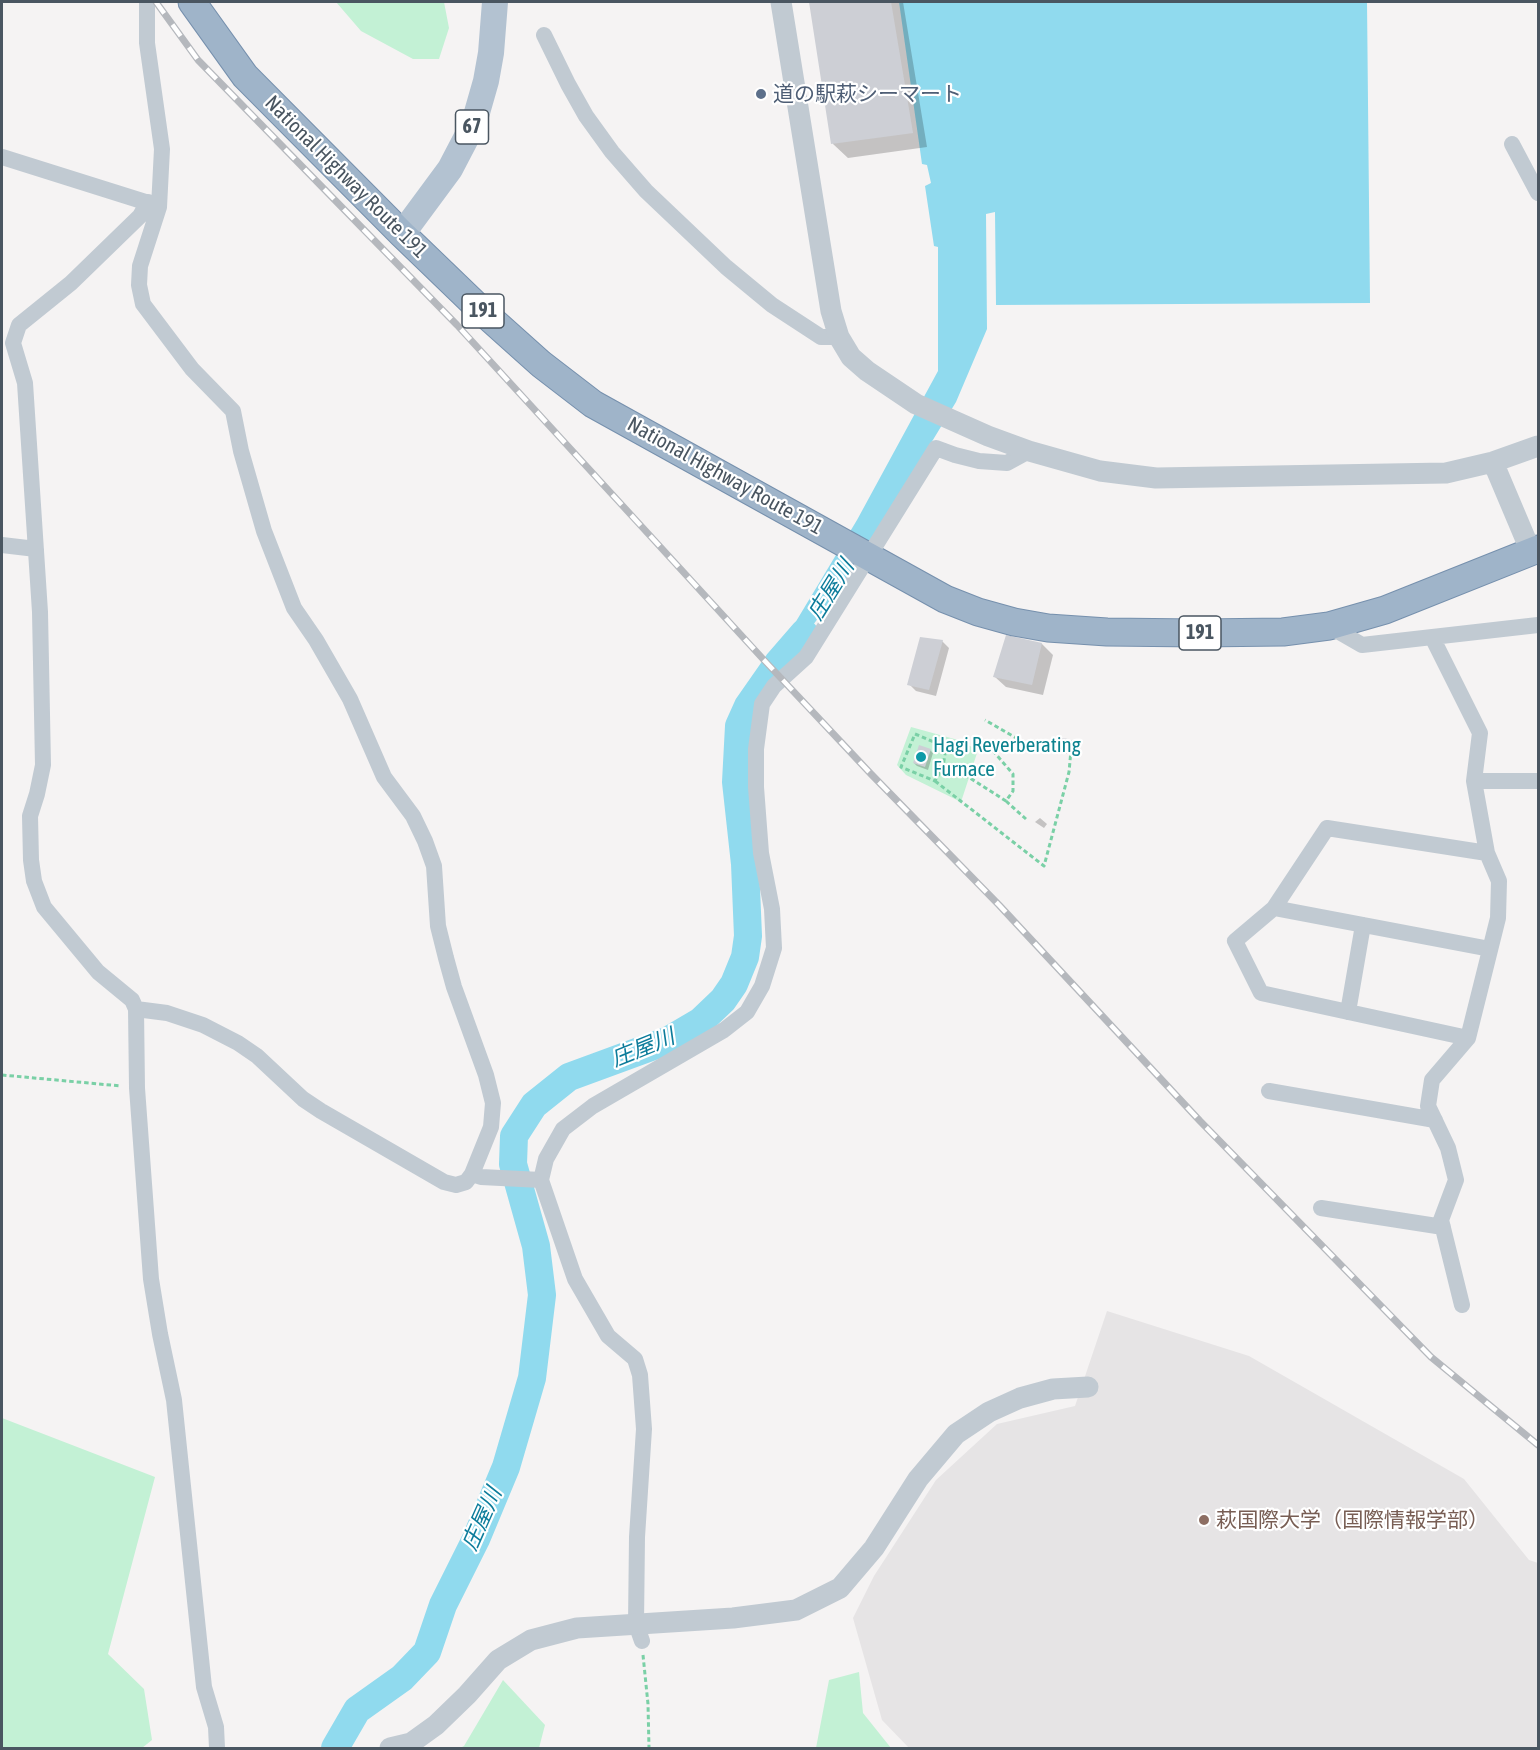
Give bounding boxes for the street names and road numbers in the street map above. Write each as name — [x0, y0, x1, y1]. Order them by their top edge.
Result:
street label: National Highway Route 191 — [259, 90, 433, 264]
road number: 67 — [456, 110, 488, 144]
road number: 191 — [462, 294, 504, 328]
street label: National Highway Route 191 — [623, 412, 827, 540]
road number: 191 — [1179, 616, 1221, 650]

